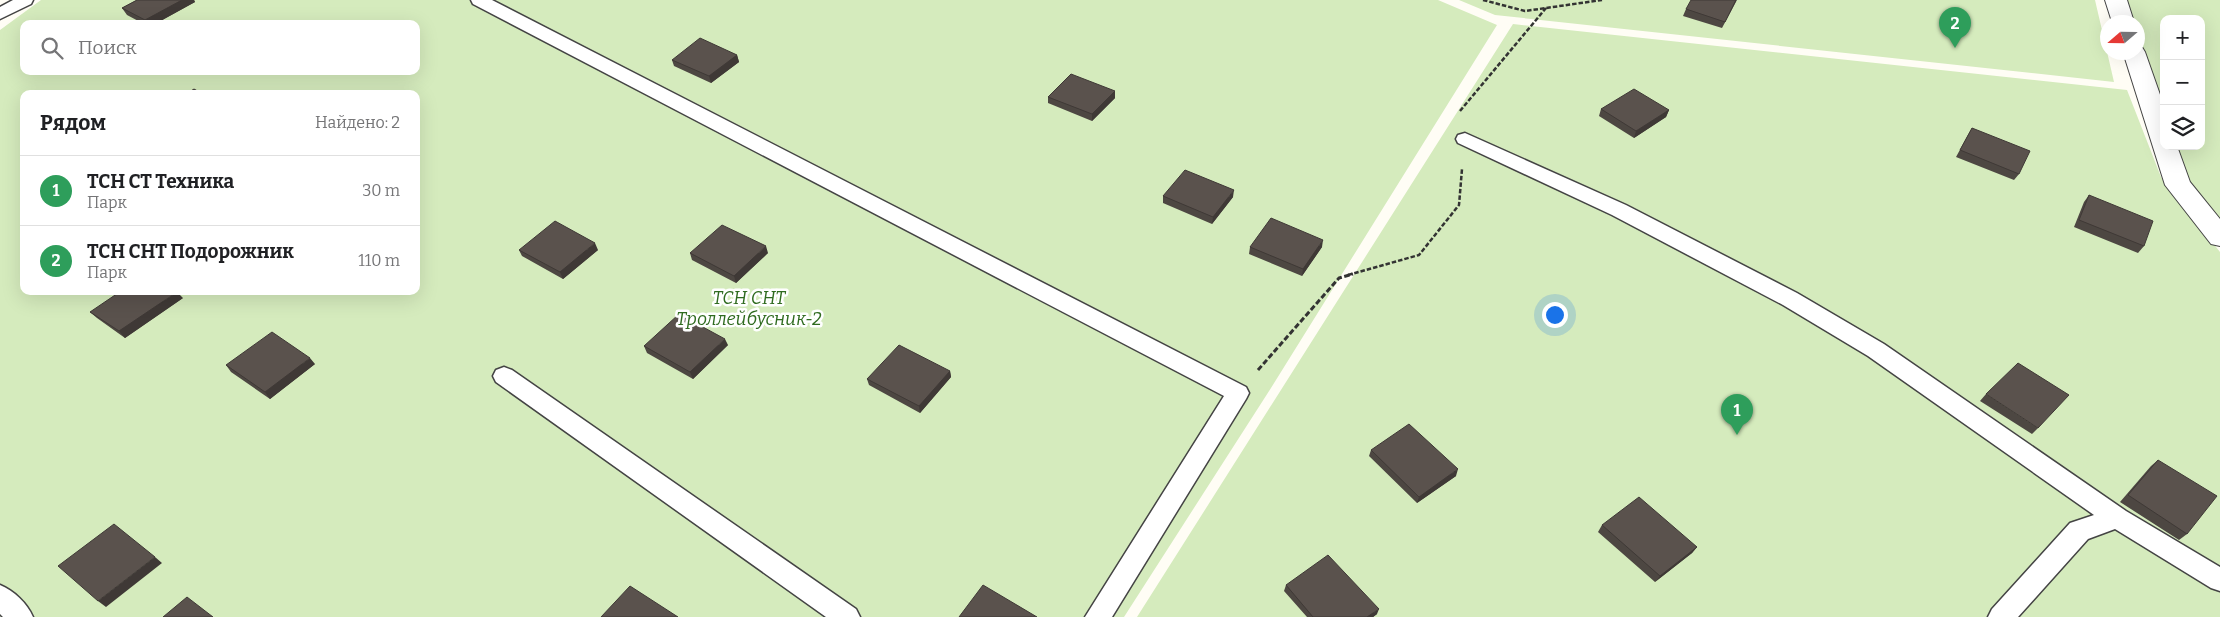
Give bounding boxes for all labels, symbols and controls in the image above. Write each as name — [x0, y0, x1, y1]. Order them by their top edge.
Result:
pin: 2 — [1939, 7, 1971, 48]
north arrow — [2100, 15, 2145, 60]
map controls — [2160, 15, 2205, 150]
button: + — [2160, 15, 2205, 60]
search box — [20, 20, 420, 75]
icon: search — [38, 34, 66, 62]
text: Поиск — [78, 36, 137, 59]
button: − — [2160, 60, 2205, 105]
button: layers — [2160, 105, 2205, 150]
text: Рядом — [40, 110, 106, 136]
text: Найдено: 2 — [315, 113, 400, 132]
text: ТСН СТ Техника — [87, 170, 234, 193]
text: 1 — [53, 181, 59, 200]
text: 30 m — [362, 181, 400, 200]
text: Парк — [87, 193, 127, 212]
text: ТСН СНТ Подорожник — [87, 240, 294, 263]
text: 2 — [51, 251, 61, 270]
text: 110 m — [358, 251, 400, 270]
text: Парк — [87, 263, 127, 282]
park label: ТСН СНТ Троллейбусник-2 — [676, 287, 822, 330]
your location — [1542, 302, 1568, 328]
pin: 1 — [1721, 394, 1753, 435]

